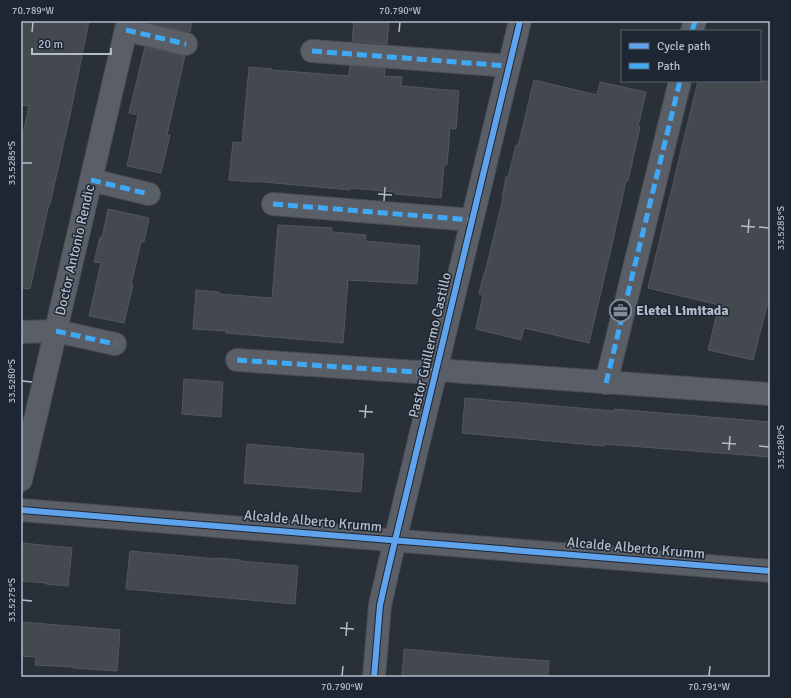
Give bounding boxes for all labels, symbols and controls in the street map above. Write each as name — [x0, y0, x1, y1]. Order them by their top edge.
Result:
text: 70.789°W — [12, 5, 54, 17]
text: 70.790°W — [379, 5, 421, 17]
scale bar — [32, 30, 111, 56]
legend — [621, 30, 761, 82]
text: 20 m — [38, 37, 63, 52]
text: Cycle path — [657, 39, 710, 54]
text: Path — [657, 59, 680, 74]
text: 33.5285°S — [6, 140, 18, 185]
street label: Doctor Antonio Rendic — [52, 182, 98, 317]
text: 33.5285°S — [775, 205, 787, 250]
street label: Pastor Guillermo Castillo — [405, 271, 455, 419]
office icon: Eletel Limitada — [608, 297, 634, 323]
place label: Eletel Limitada — [636, 302, 729, 319]
text: 33.5280°S — [6, 358, 18, 403]
text: 33.5280°S — [775, 424, 787, 469]
street label: Alcalde Alberto Krumm — [243, 506, 383, 536]
street label: Alcalde Alberto Krumm — [566, 533, 706, 563]
text: 33.5275°S — [6, 577, 18, 622]
text: 70.790°W — [321, 681, 363, 693]
text: 70.791°W — [688, 681, 730, 693]

